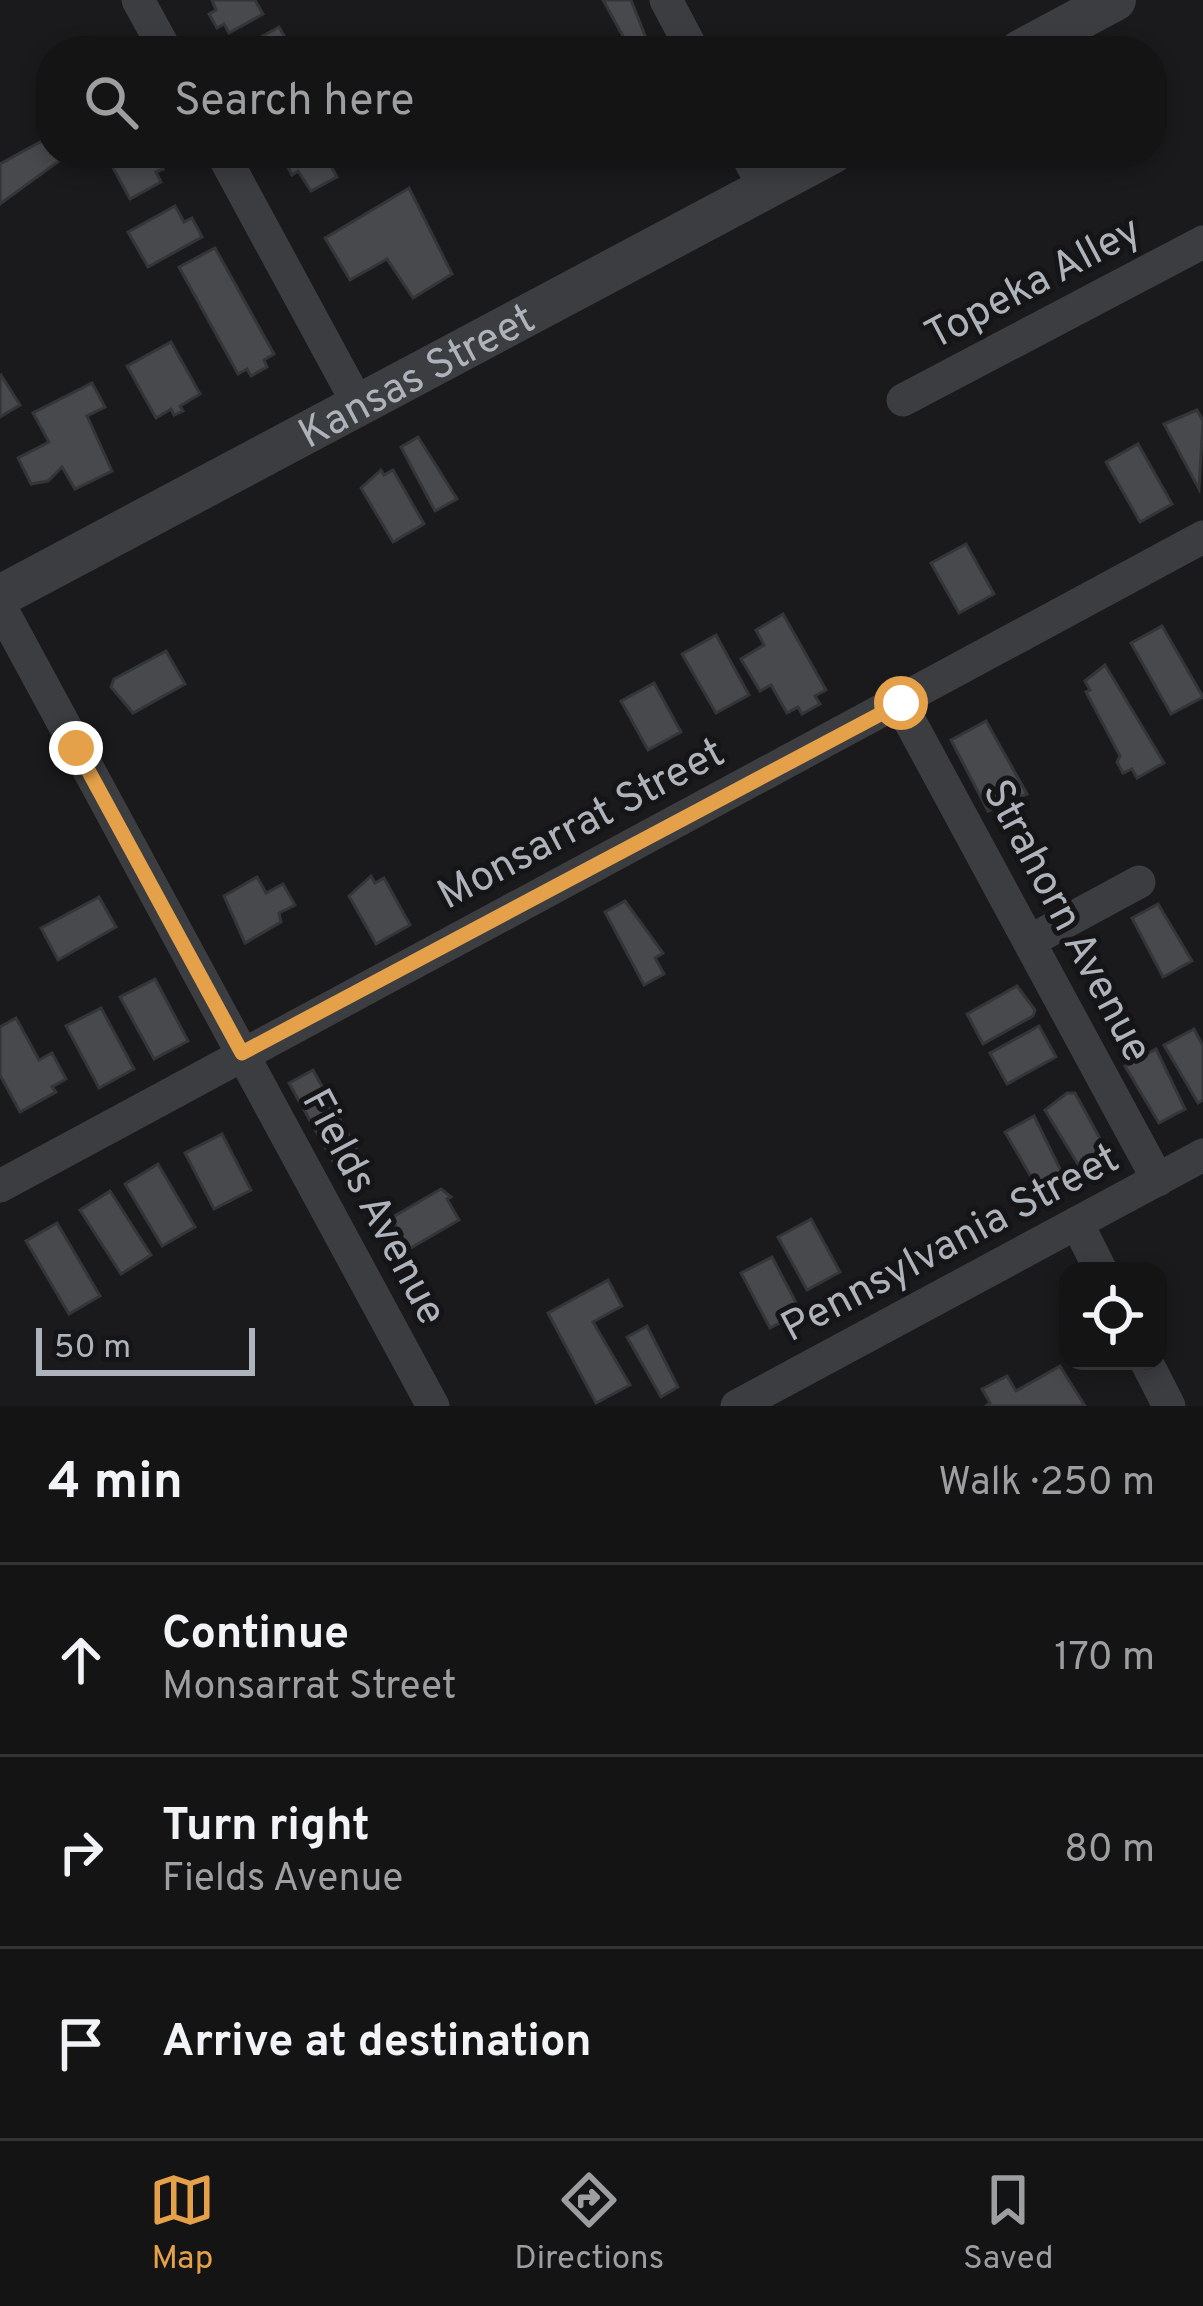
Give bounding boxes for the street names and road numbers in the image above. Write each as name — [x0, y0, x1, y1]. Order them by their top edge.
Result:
street label: Topeka Alley — [917, 206, 1151, 364]
street label: Kansas Street — [291, 294, 545, 463]
street label: Monsarrat Street — [430, 728, 735, 924]
street label: Strahorn Avenue — [968, 772, 1162, 1072]
street label: Fields Avenue — [288, 1081, 456, 1335]
street label: Pennsylvania Street — [773, 1134, 1129, 1356]

